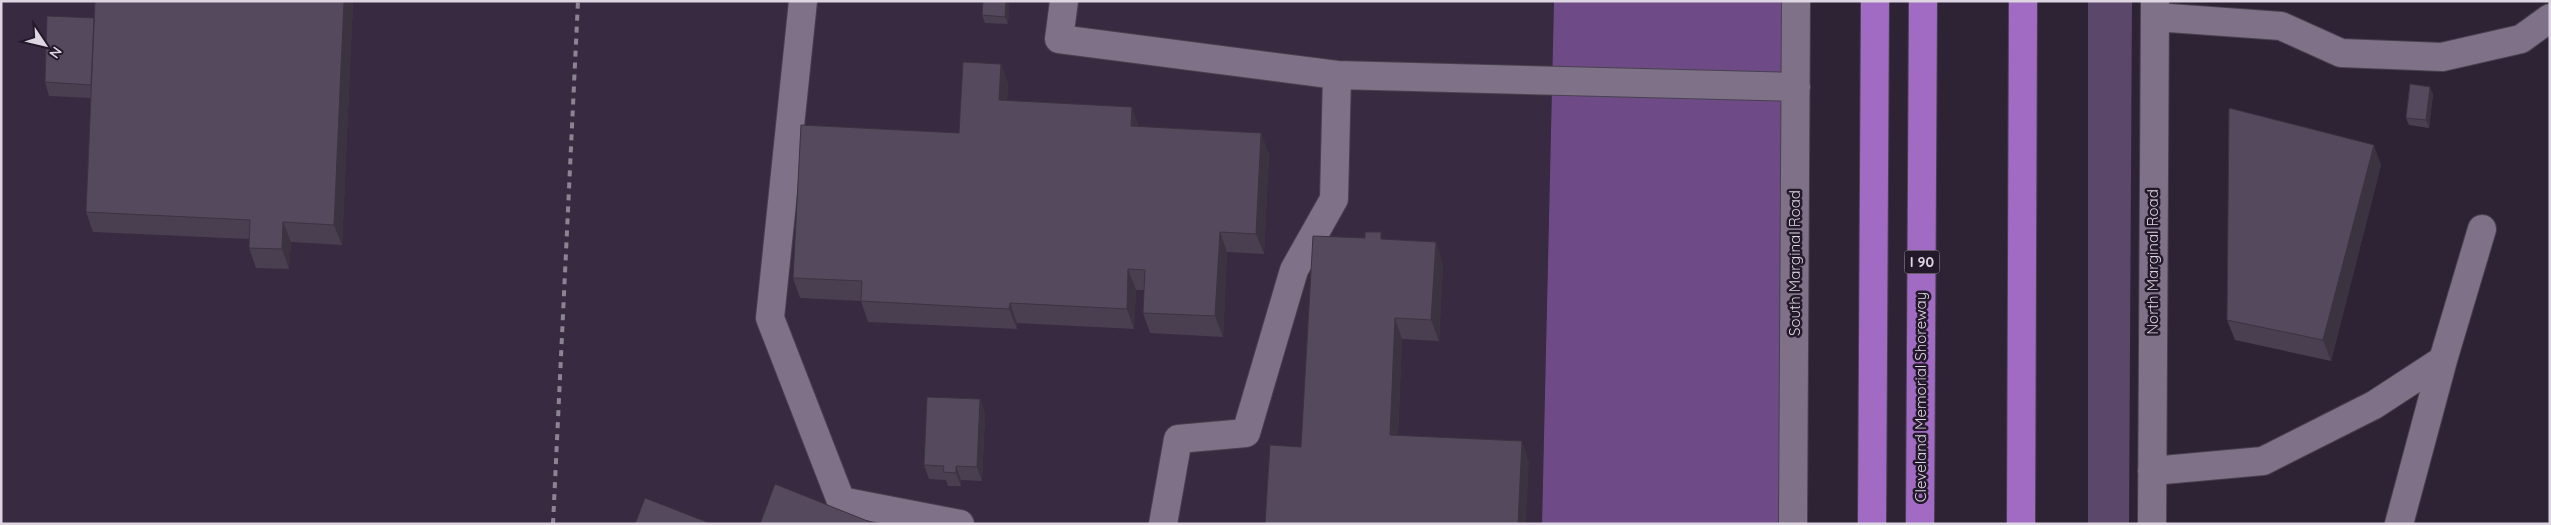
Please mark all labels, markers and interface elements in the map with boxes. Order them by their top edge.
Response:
north arrow [20,20,70,70]
text: N [45,43,66,62]
street label: North Marginal Road [2143,189,2162,335]
street label: South Marginal Road [1785,190,1804,336]
road number: I 90 [1904,250,1940,274]
street label: Cleveland Memorial Shoreway [1911,292,1930,502]

